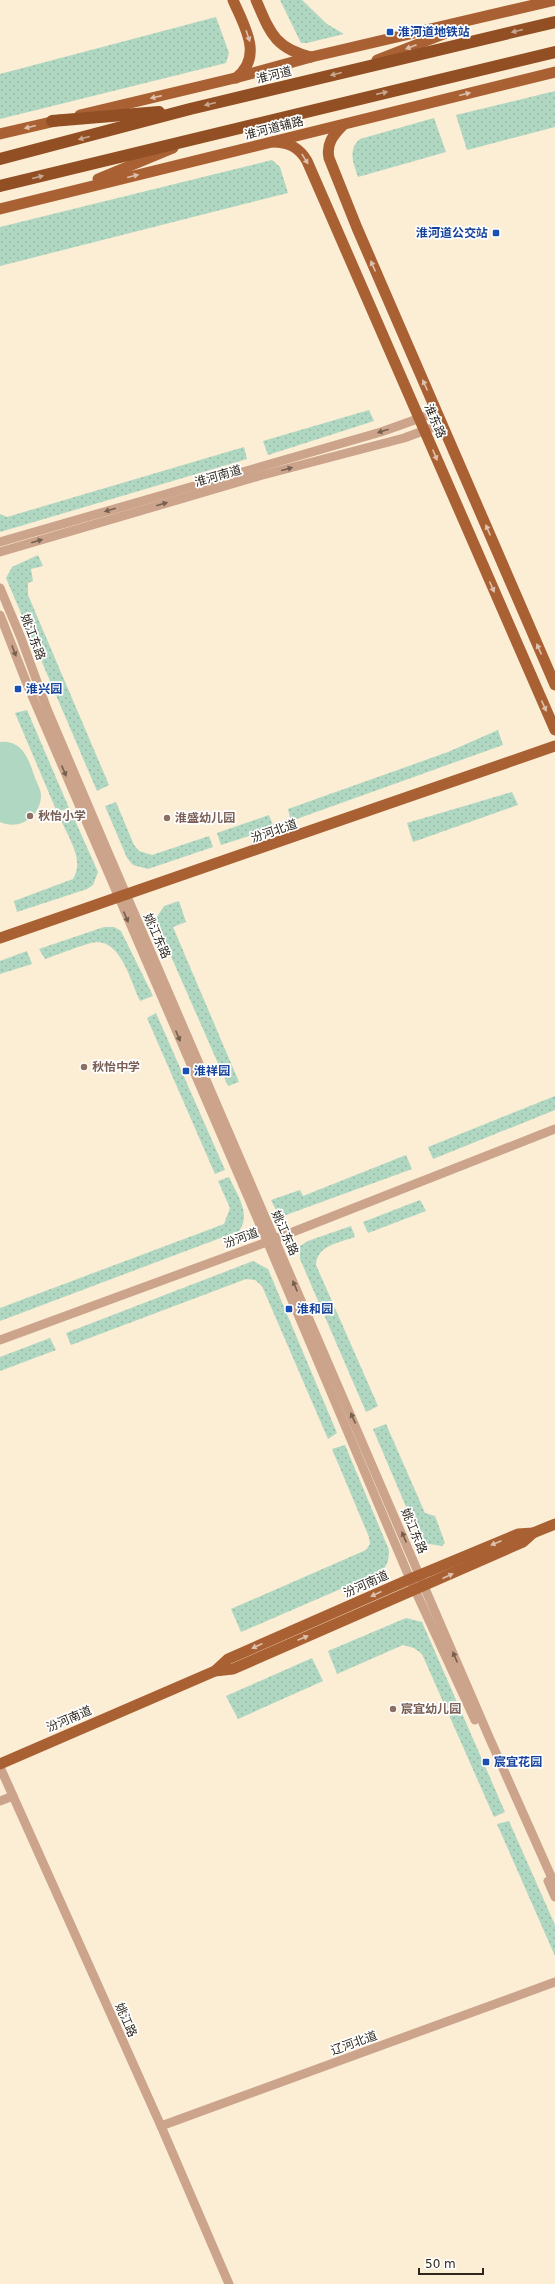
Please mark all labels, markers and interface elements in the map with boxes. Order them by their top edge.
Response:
place label: 淮河道地铁站 [398,25,470,39]
marker: 淮河道地铁站 [385,27,395,37]
one-way arrow [511,28,523,34]
one-way arrow [245,30,251,42]
one-way arrow [405,44,417,50]
street label: 淮河道 [255,64,293,86]
one-way arrow [330,71,342,77]
one-way arrow [376,90,388,96]
one-way arrow [460,91,472,97]
one-way arrow [150,94,163,100]
one-way arrow [204,102,216,108]
street label: 淮河道辅路 [243,114,305,142]
one-way arrow [24,124,36,130]
one-way arrow [78,136,91,142]
one-way arrow [302,153,309,164]
one-way arrow [127,173,139,179]
one-way arrow [32,174,44,180]
place label: 淮河道公交站 [416,226,488,240]
marker: 淮河道公交站 [491,228,501,238]
one-way arrow [370,259,376,271]
one-way arrow [422,378,428,390]
street label: 淮东路 [422,402,448,440]
one-way arrow [376,428,388,434]
one-way arrow [432,449,439,461]
street label: 淮河南道 [193,463,243,489]
one-way arrow [281,465,293,471]
one-way arrow [157,501,169,507]
one-way arrow [104,507,116,513]
one-way arrow [485,524,491,535]
one-way arrow [32,538,44,544]
one-way arrow [490,582,496,594]
street label: 姚江东路 [18,612,48,662]
one-way arrow [536,643,542,655]
one-way arrow [12,646,18,658]
place label: 淮兴园 [26,682,62,696]
marker: 淮兴园 [13,684,23,694]
one-way arrow [542,701,548,713]
one-way arrow [61,766,67,777]
place label: 秋怡小学 [38,809,86,823]
marker: 秋怡小学 [25,811,35,821]
place label: 淮盛幼儿园 [175,811,235,825]
marker: 淮盛幼儿园 [162,813,172,823]
street label: 汾河北道 [249,817,299,845]
one-way arrow [124,911,130,923]
street label: 姚江东路 [141,911,173,961]
one-way arrow [175,1030,181,1042]
place label: 秋怡中学 [92,1060,140,1074]
marker: 秋怡中学 [79,1062,89,1072]
place label: 淮祥园 [194,1064,230,1078]
marker: 淮祥园 [181,1066,191,1076]
street label: 姚江东路 [269,1208,301,1258]
street label: 汾河道 [222,1225,260,1251]
one-way arrow [292,1280,298,1292]
place label: 淮和园 [297,1302,333,1316]
marker: 淮和园 [284,1304,294,1314]
one-way arrow [350,1412,356,1424]
street label: 姚江东路 [398,1506,430,1556]
one-way arrow [401,1532,407,1543]
one-way arrow [489,1541,501,1547]
street label: 汾河南道 [341,1568,391,1600]
one-way arrow [443,1573,454,1579]
one-way arrow [370,1591,382,1597]
one-way arrow [298,1635,310,1641]
one-way arrow [251,1643,263,1650]
one-way arrow [451,1651,457,1663]
place label: 宸宜幼儿园 [401,1702,461,1716]
street label: 汾河南道 [44,1703,94,1735]
marker: 宸宜幼儿园 [388,1704,398,1714]
place label: 宸宜花园 [494,1755,542,1769]
marker: 宸宜花园 [481,1757,491,1767]
street label: 姚江路 [112,2001,140,2039]
street label: 辽河北道 [329,2028,379,2058]
scale bar [419,2250,483,2276]
text: 50 m [425,2257,456,2271]

